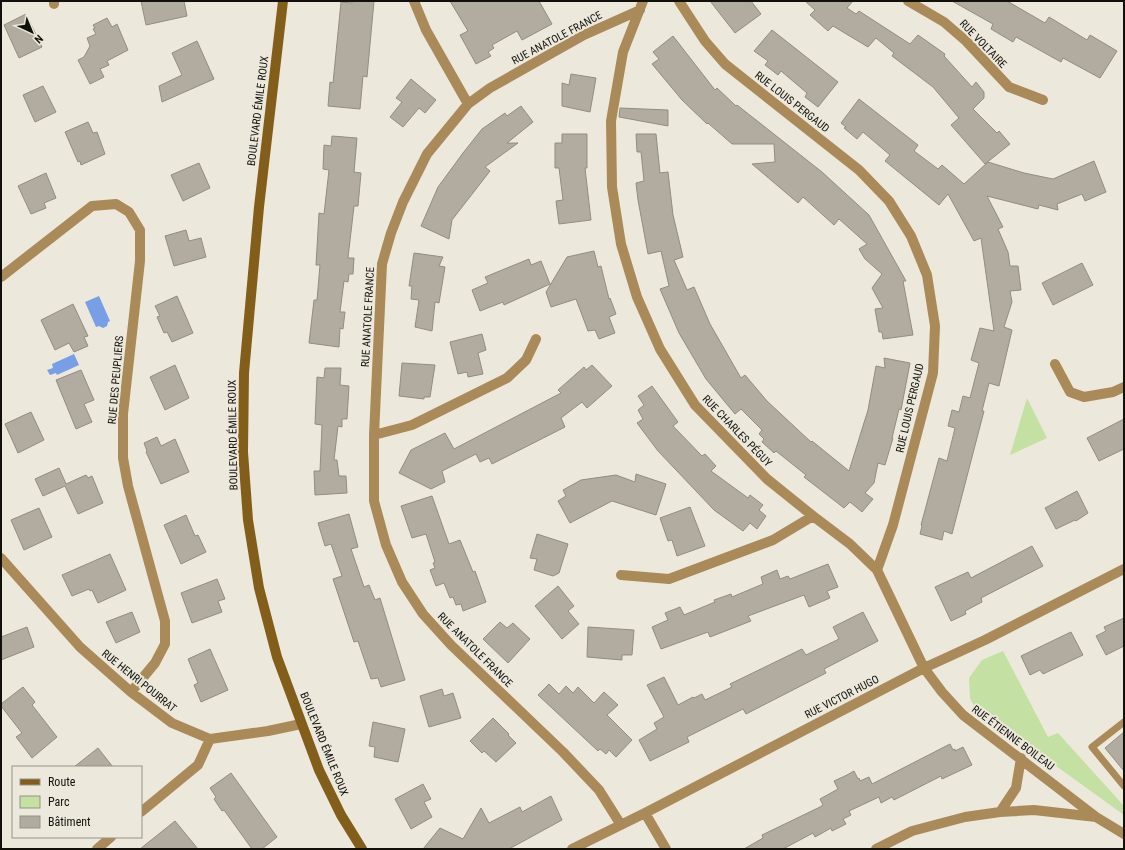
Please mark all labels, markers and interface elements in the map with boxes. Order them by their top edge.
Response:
street label: RUE ANATOLE FRANCE [510,8,605,67]
north arrow [12,12,52,52]
street label: RUE VOLTAIRE [957,17,1010,71]
text: N [31,32,46,46]
street label: BOULEVARD ÉMILE ROUX [245,55,271,167]
street label: RUE LOUIS PERGAUD [752,69,832,135]
street label: RUE ANATOLE FRANCE [359,266,377,367]
street label: RUE DES PEUPLIERS [106,335,126,425]
street label: RUE LOUIS PERGAUD [893,362,927,454]
street label: BOULEVARD ÉMILE ROUX [226,380,240,490]
street label: RUE CHARLES PÉGUY [700,393,775,470]
street label: RUE ANATOLE FRANCE [435,610,515,690]
street label: RUE HENRI POURRAT [99,647,179,715]
street label: RUE VICTOR HUGO [803,673,881,721]
street label: BOULEVARD ÉMILE ROUX [297,690,351,798]
street label: RUE ÉTIENNE BOILEAU [969,703,1057,773]
legend [12,766,142,838]
text: Route [48,775,76,789]
text: Parc [48,795,70,809]
text: Bâtiment [48,815,91,829]

